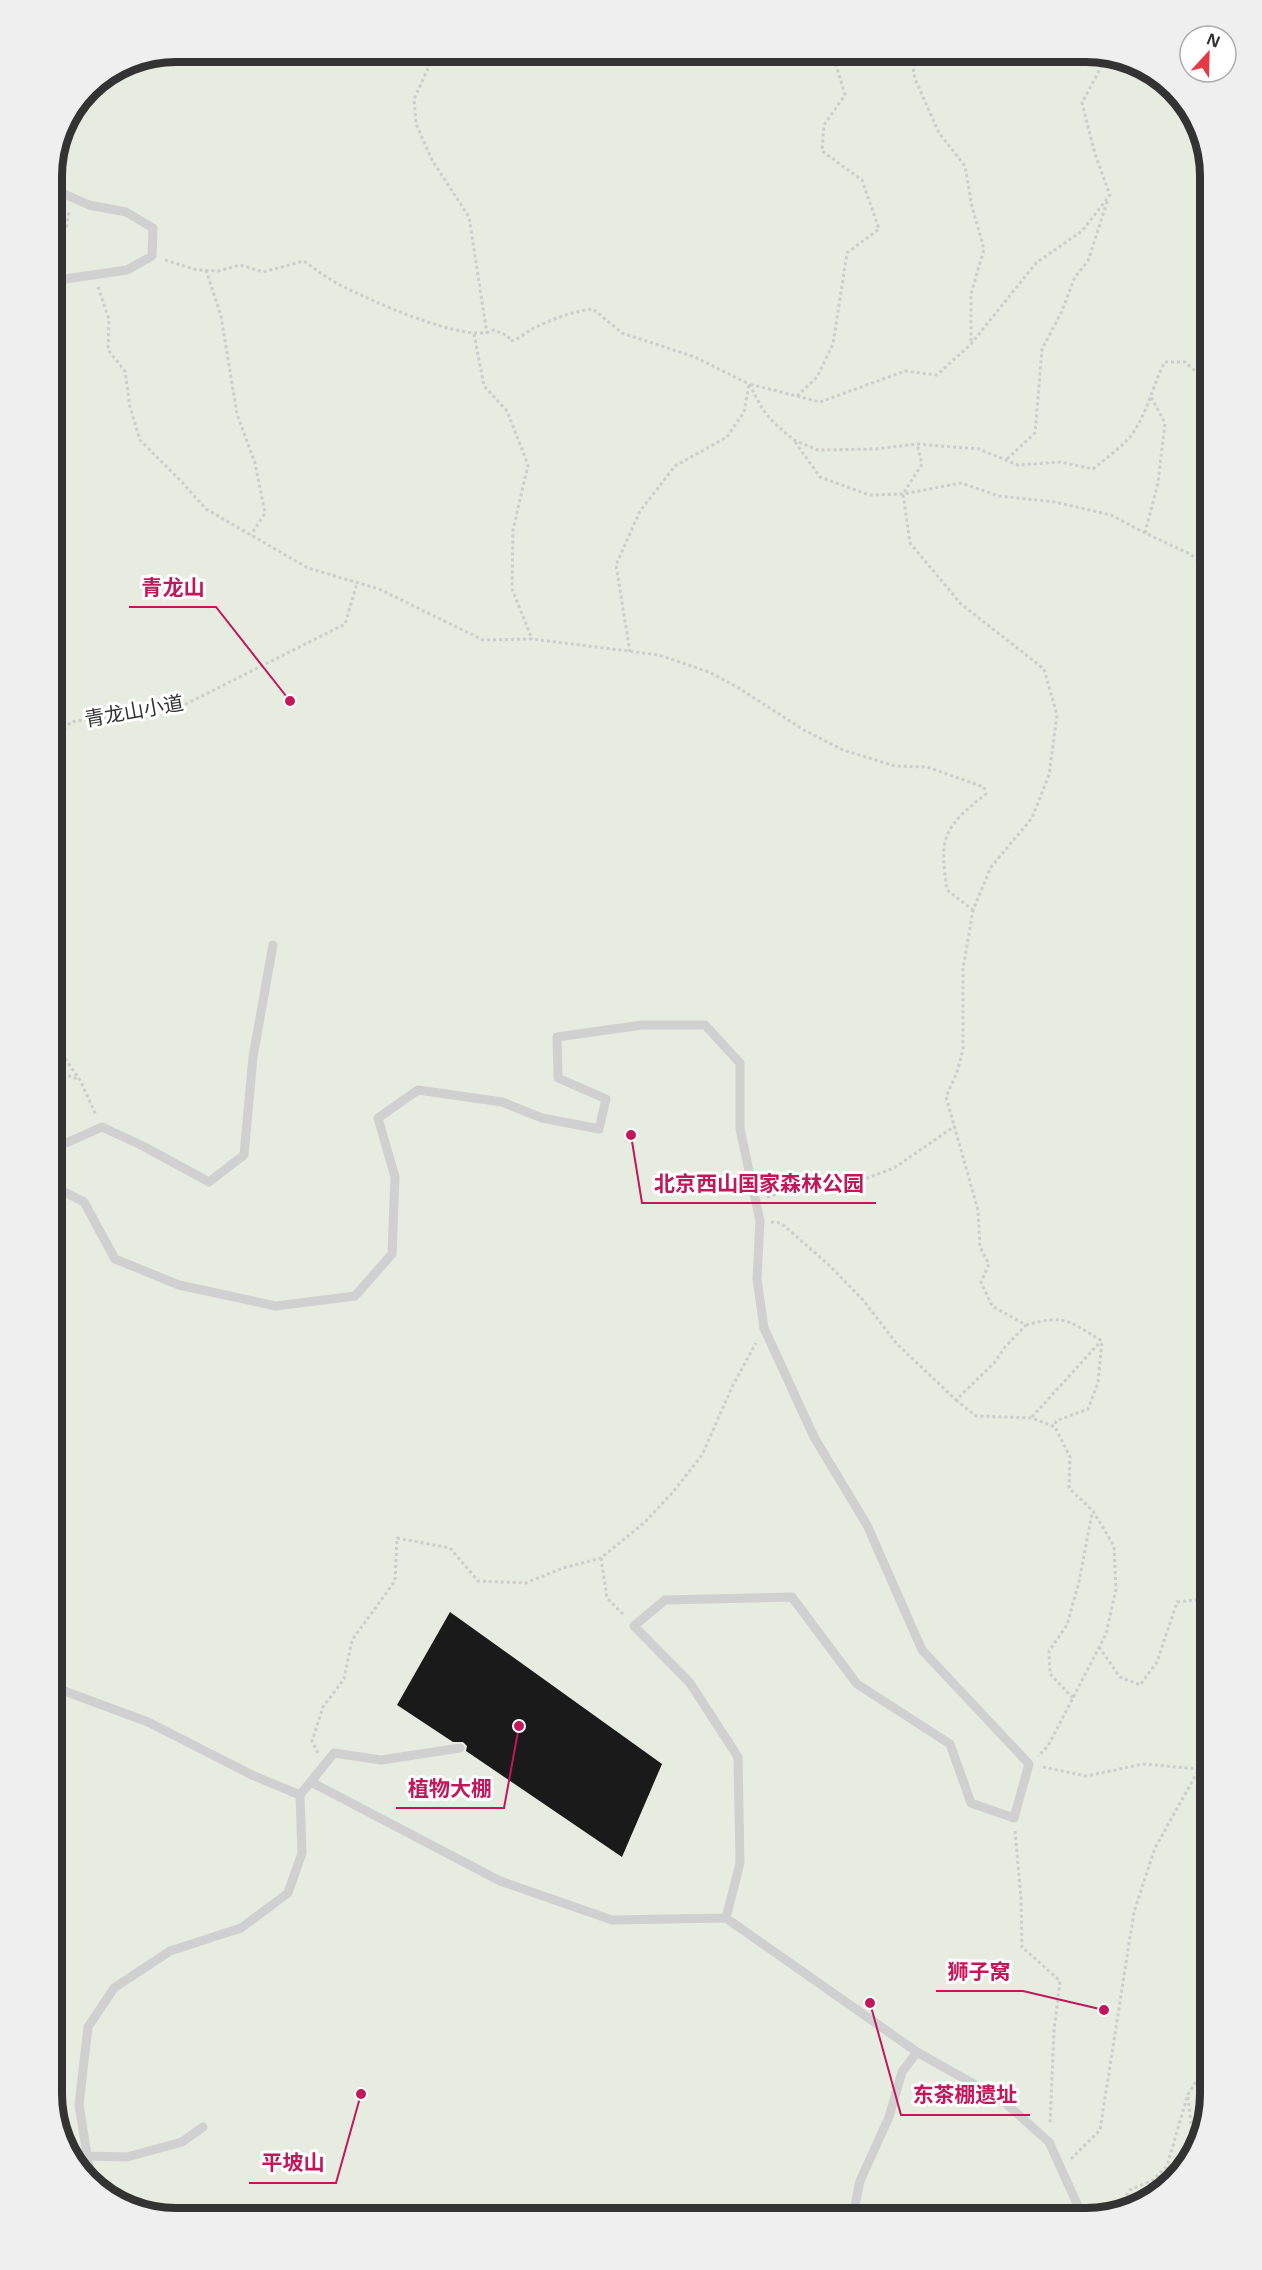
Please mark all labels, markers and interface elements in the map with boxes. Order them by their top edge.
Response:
north arrow [1178,24,1238,84]
text: N [1203,27,1224,53]
callout: 青龙山 [129,568,216,607]
text: 青龙山 [142,573,205,601]
street label: 青龙山小道 [82,689,185,732]
callout: 北京西山国家森林公园 [642,1164,876,1203]
text: 北京西山国家森林公园 [654,1169,864,1197]
callout: 植物大棚 [396,1769,504,1808]
text: 植物大棚 [408,1774,492,1802]
callout: 狮子窝 [936,1952,1023,1991]
text: 狮子窝 [948,1957,1011,1985]
callout: 东茶棚遗址 [901,2076,1030,2115]
text: 东茶棚遗址 [913,2080,1018,2108]
callout: 平坡山 [249,2144,336,2183]
text: 平坡山 [262,2148,325,2176]

